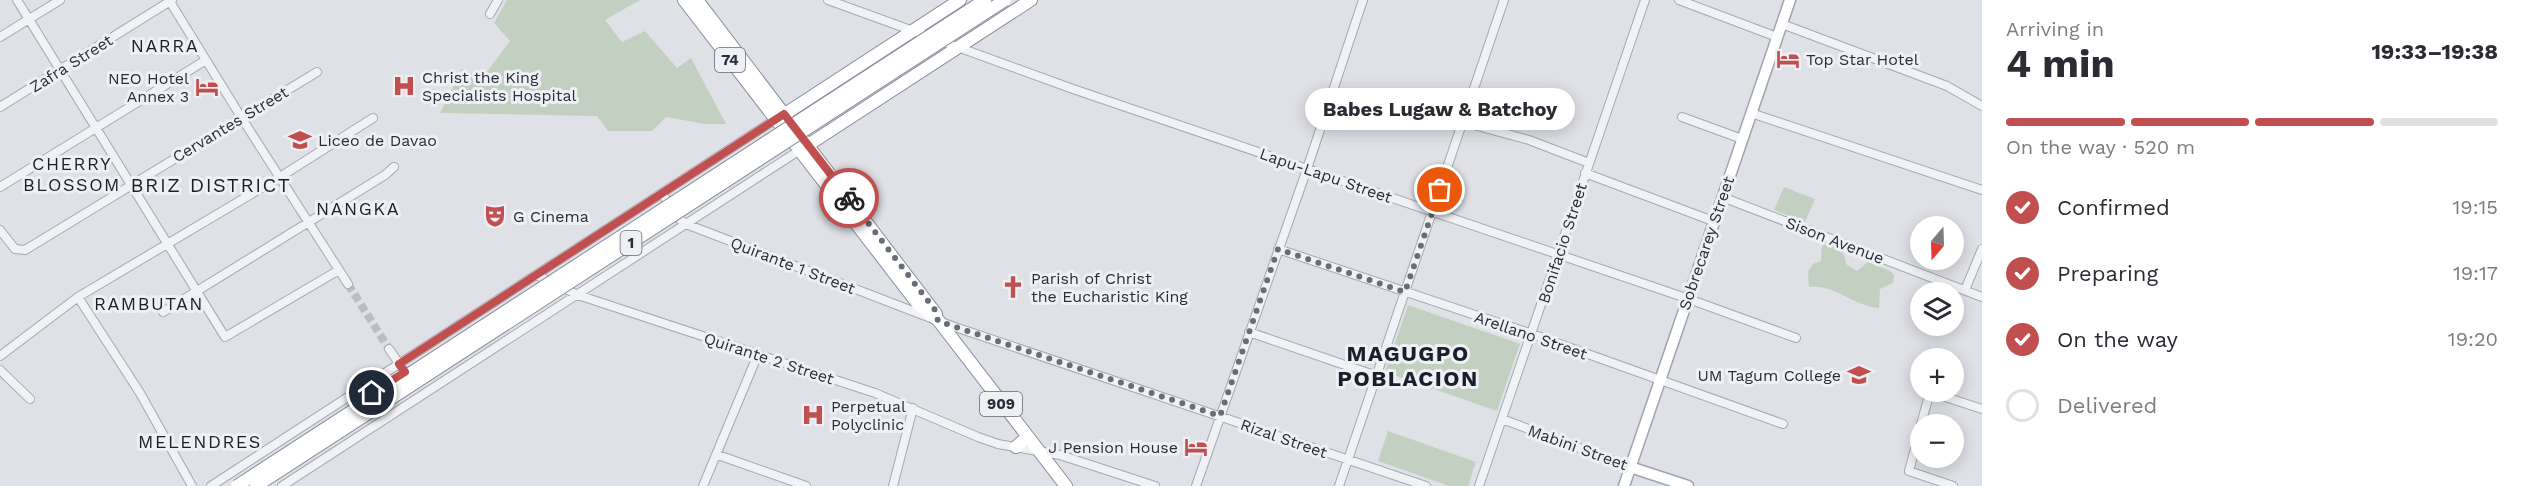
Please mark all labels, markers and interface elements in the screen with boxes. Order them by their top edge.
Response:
text: Arriving in [2006,17,2104,41]
street label: Zafra Street [26,30,116,96]
district label: NARRA [131,35,199,56]
text: 19:33–19:38 [2371,39,2498,64]
text: 4 min [2006,41,2115,86]
hotel icon: Top Star Hotel [1775,46,1801,72]
road number: 74 [715,48,745,72]
place label: Top Star Hotel [1806,50,1919,69]
place label: Christ the King Specialists Hospital [422,68,577,105]
place label: NEO Hotel Annex 3 [108,69,189,106]
hospital icon: Christ the King Specialists Hospital [391,73,417,99]
hotel icon: NEO Hotel Annex 3 [194,74,220,100]
street label: Cervantes Street [169,82,292,166]
callout: Babes Lugaw & Batchoy [1305,88,1575,130]
text: Babes Lugaw & Batchoy [1323,97,1557,121]
school or university icon: Liceo de Davao [287,127,313,153]
place label: Liceo de Davao [318,131,437,150]
text: On the way · 520 m [2006,135,2195,159]
street label: Lapu-Lapu Street [1257,144,1395,207]
district label: CHERRY BLOSSOM [23,153,121,195]
pin [1414,164,1465,215]
courier [819,168,879,228]
district label: BRIZ DISTRICT [131,173,291,197]
icon: bag [1423,173,1456,206]
street label: Sobrecarey Street [1675,174,1738,312]
street label: Bonifacio Street [1534,180,1591,306]
icon: bike [833,182,866,215]
icon: check [2006,191,2039,224]
text: Confirmed [2057,195,2170,220]
text: 19:15 [2453,195,2498,219]
district label: NANGKA [316,198,400,219]
theatre icon: G Cinema [482,203,508,229]
place label: G Cinema [513,207,589,226]
street label: Sison Avenue [1783,213,1887,268]
north arrow [1910,216,1964,270]
map controls [1910,216,1964,468]
road number: 1 [620,231,642,255]
street label: Quirante 1 Street [728,233,858,298]
icon: check [2006,257,2039,290]
text: Preparing [2057,261,2158,286]
text: 19:17 [2453,261,2498,285]
place label: Parish of Christ the Eucharistic King [1031,269,1188,306]
church icon: Parish of Christ the Eucharistic King [1000,274,1026,300]
button: layers [1910,282,1964,336]
district label: RAMBUTAN [94,293,204,314]
street label: Arellano Street [1472,307,1590,364]
icon: check [2006,323,2039,356]
text: On the way [2057,327,2178,352]
text: 19:20 [2448,327,2498,351]
street label: Quirante 2 Street [701,328,837,389]
district label: MAGUGPO POBLACION [1337,341,1479,391]
button: + [1910,348,1964,402]
school or university icon: UM Tagum College [1846,362,1872,388]
place label: UM Tagum College [1697,366,1841,385]
pin [346,367,397,418]
icon: home [355,376,388,409]
road number: 909 [980,392,1022,416]
text: Delivered [2057,393,2157,418]
place label: Perpetual Polyclinic [831,397,906,434]
hospital icon: Perpetual Polyclinic [800,402,826,428]
button: − [1910,414,1964,468]
street label: Rizal Street [1238,415,1330,462]
street label: Mabini Street [1525,421,1631,474]
district label: MELENDRES [138,431,262,452]
hotel icon: J Pension House [1183,434,1209,460]
place label: J Pension House [1048,438,1178,457]

